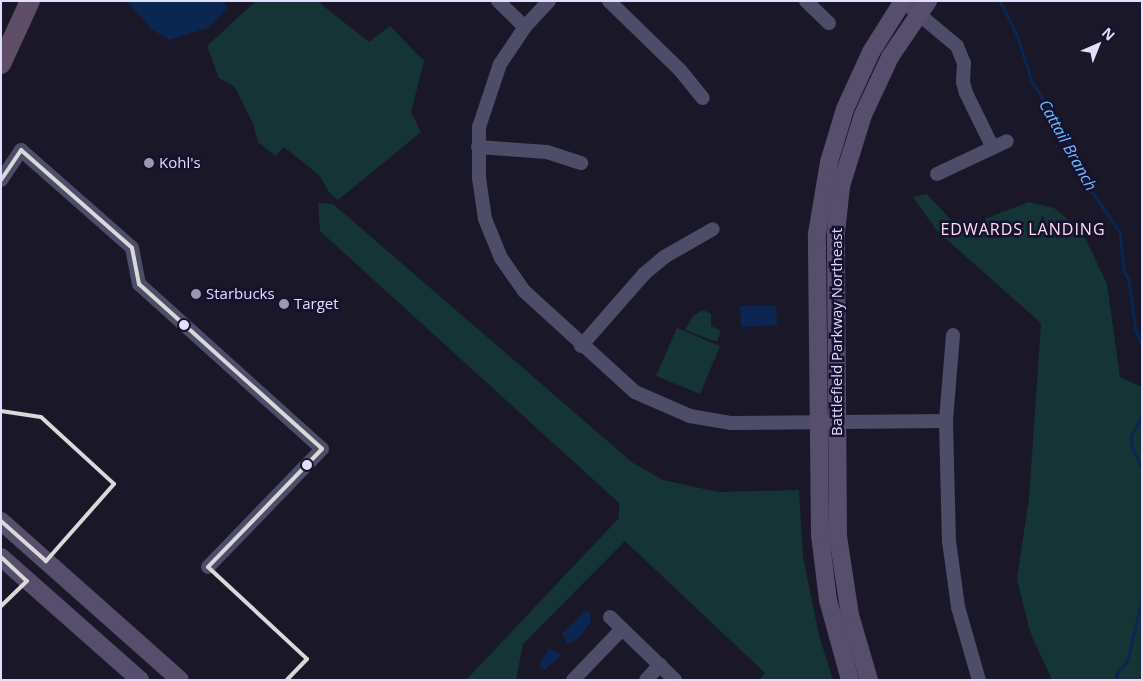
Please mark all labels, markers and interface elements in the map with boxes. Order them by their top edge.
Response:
north arrow [1073,20,1123,70]
text: N [1098,23,1119,45]
water label: Cattail Branch [1035,96,1101,194]
place label: Kohl's [159,154,201,172]
marker: Kohl's [143,157,155,169]
district label: EDWARDS LANDING [939,219,1107,239]
street label: Battlefield Parkway Northeast [828,228,846,436]
place label: Starbucks [206,285,275,303]
marker: Starbucks [190,288,202,300]
place label: Target [294,295,339,313]
marker: Target [278,298,290,310]
unlabelled marker [179,320,189,330]
unlabelled marker [302,460,312,470]

